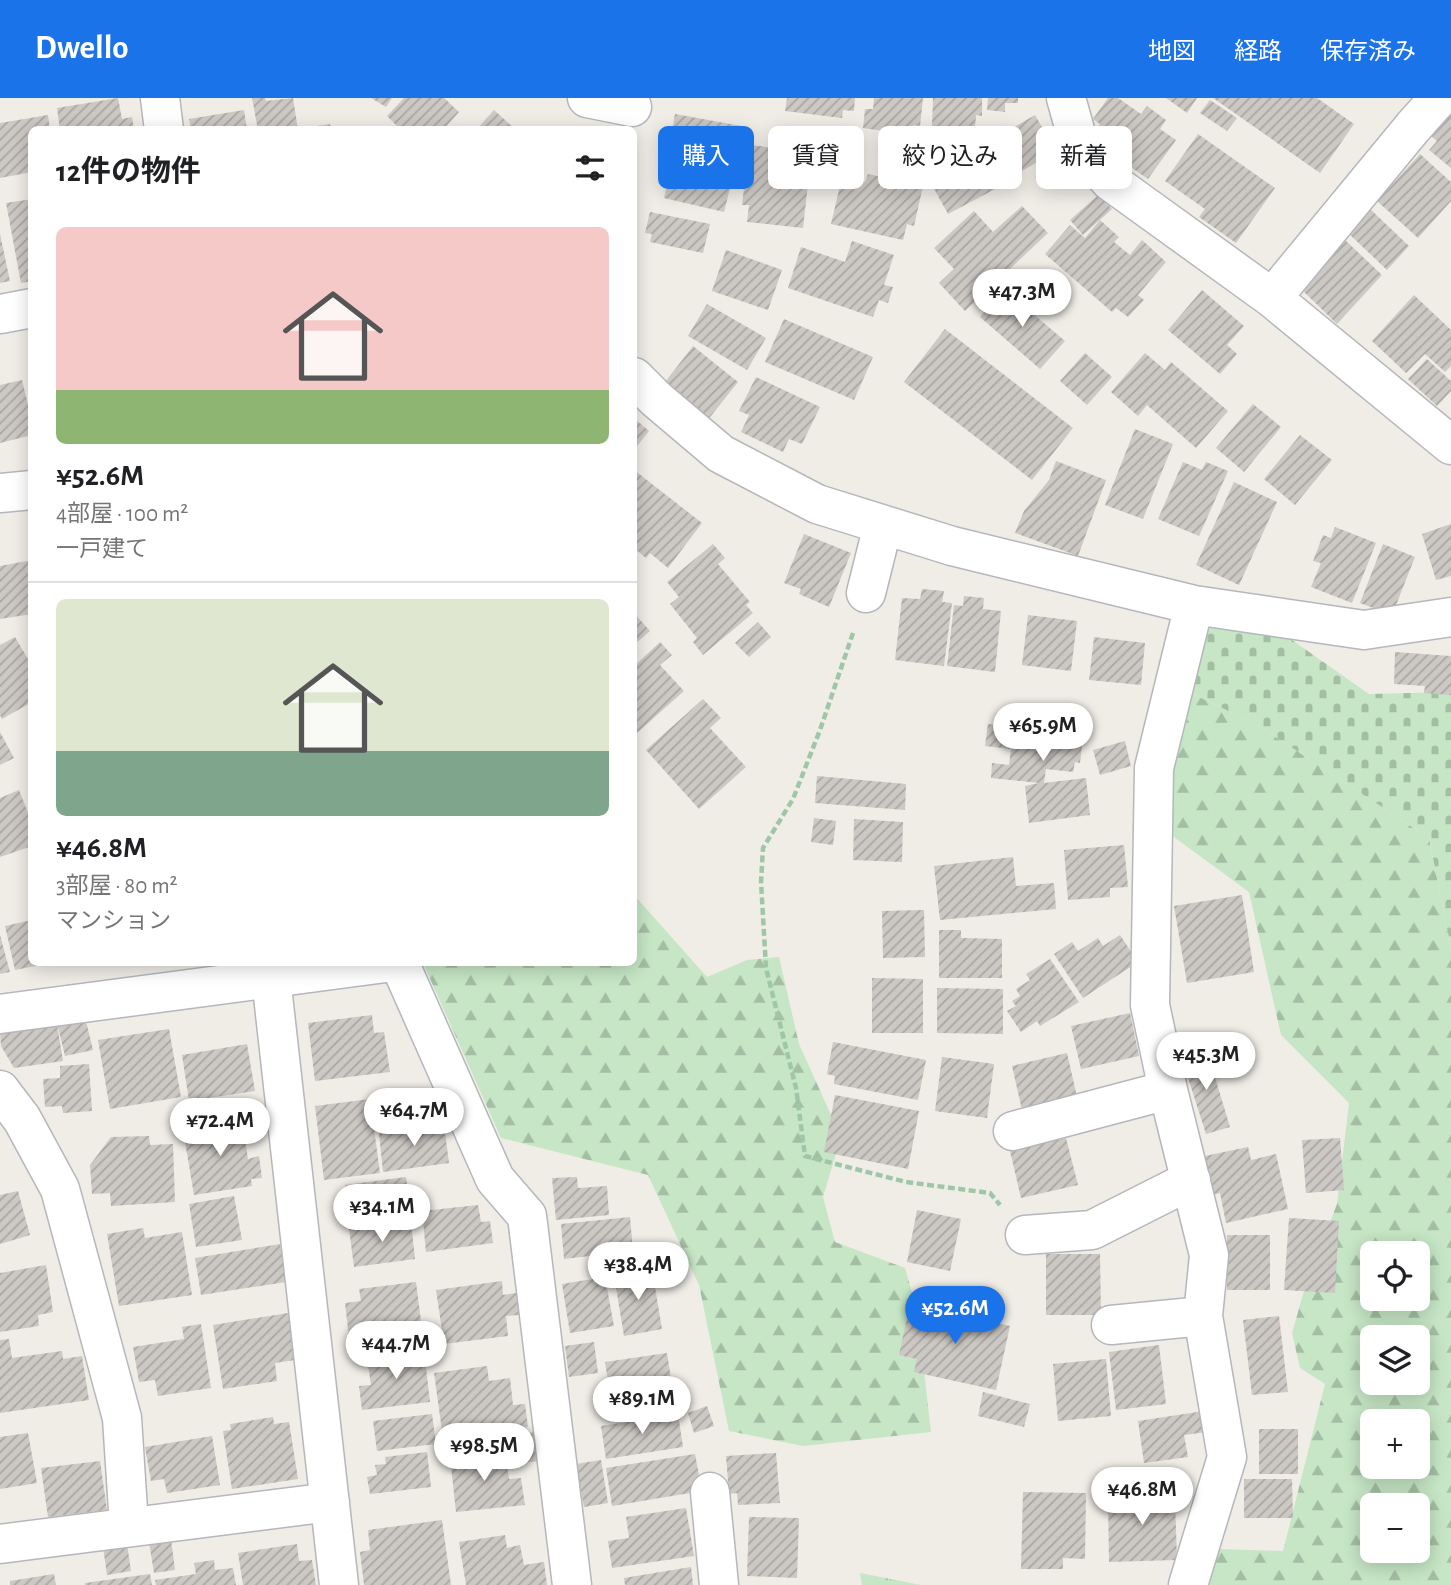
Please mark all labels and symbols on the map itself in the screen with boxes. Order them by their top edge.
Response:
pin: ¥47.3M [965,270,1079,329]
pin: ¥65.9M [986,704,1100,763]
pin: ¥45.3M [1149,1032,1263,1092]
pin: ¥64.7M [357,1088,471,1148]
pin: ¥72.4M [163,1098,277,1158]
pin: ¥34.1M [325,1184,439,1244]
pin: ¥38.4M [581,1242,695,1302]
pin: ¥52.6M [898,1286,1012,1346]
pin: ¥44.7M [339,1322,453,1381]
pin: ¥89.1M [585,1376,699,1436]
pin: ¥98.5M [427,1424,541,1483]
pin: ¥46.8M [1085,1468,1199,1527]

